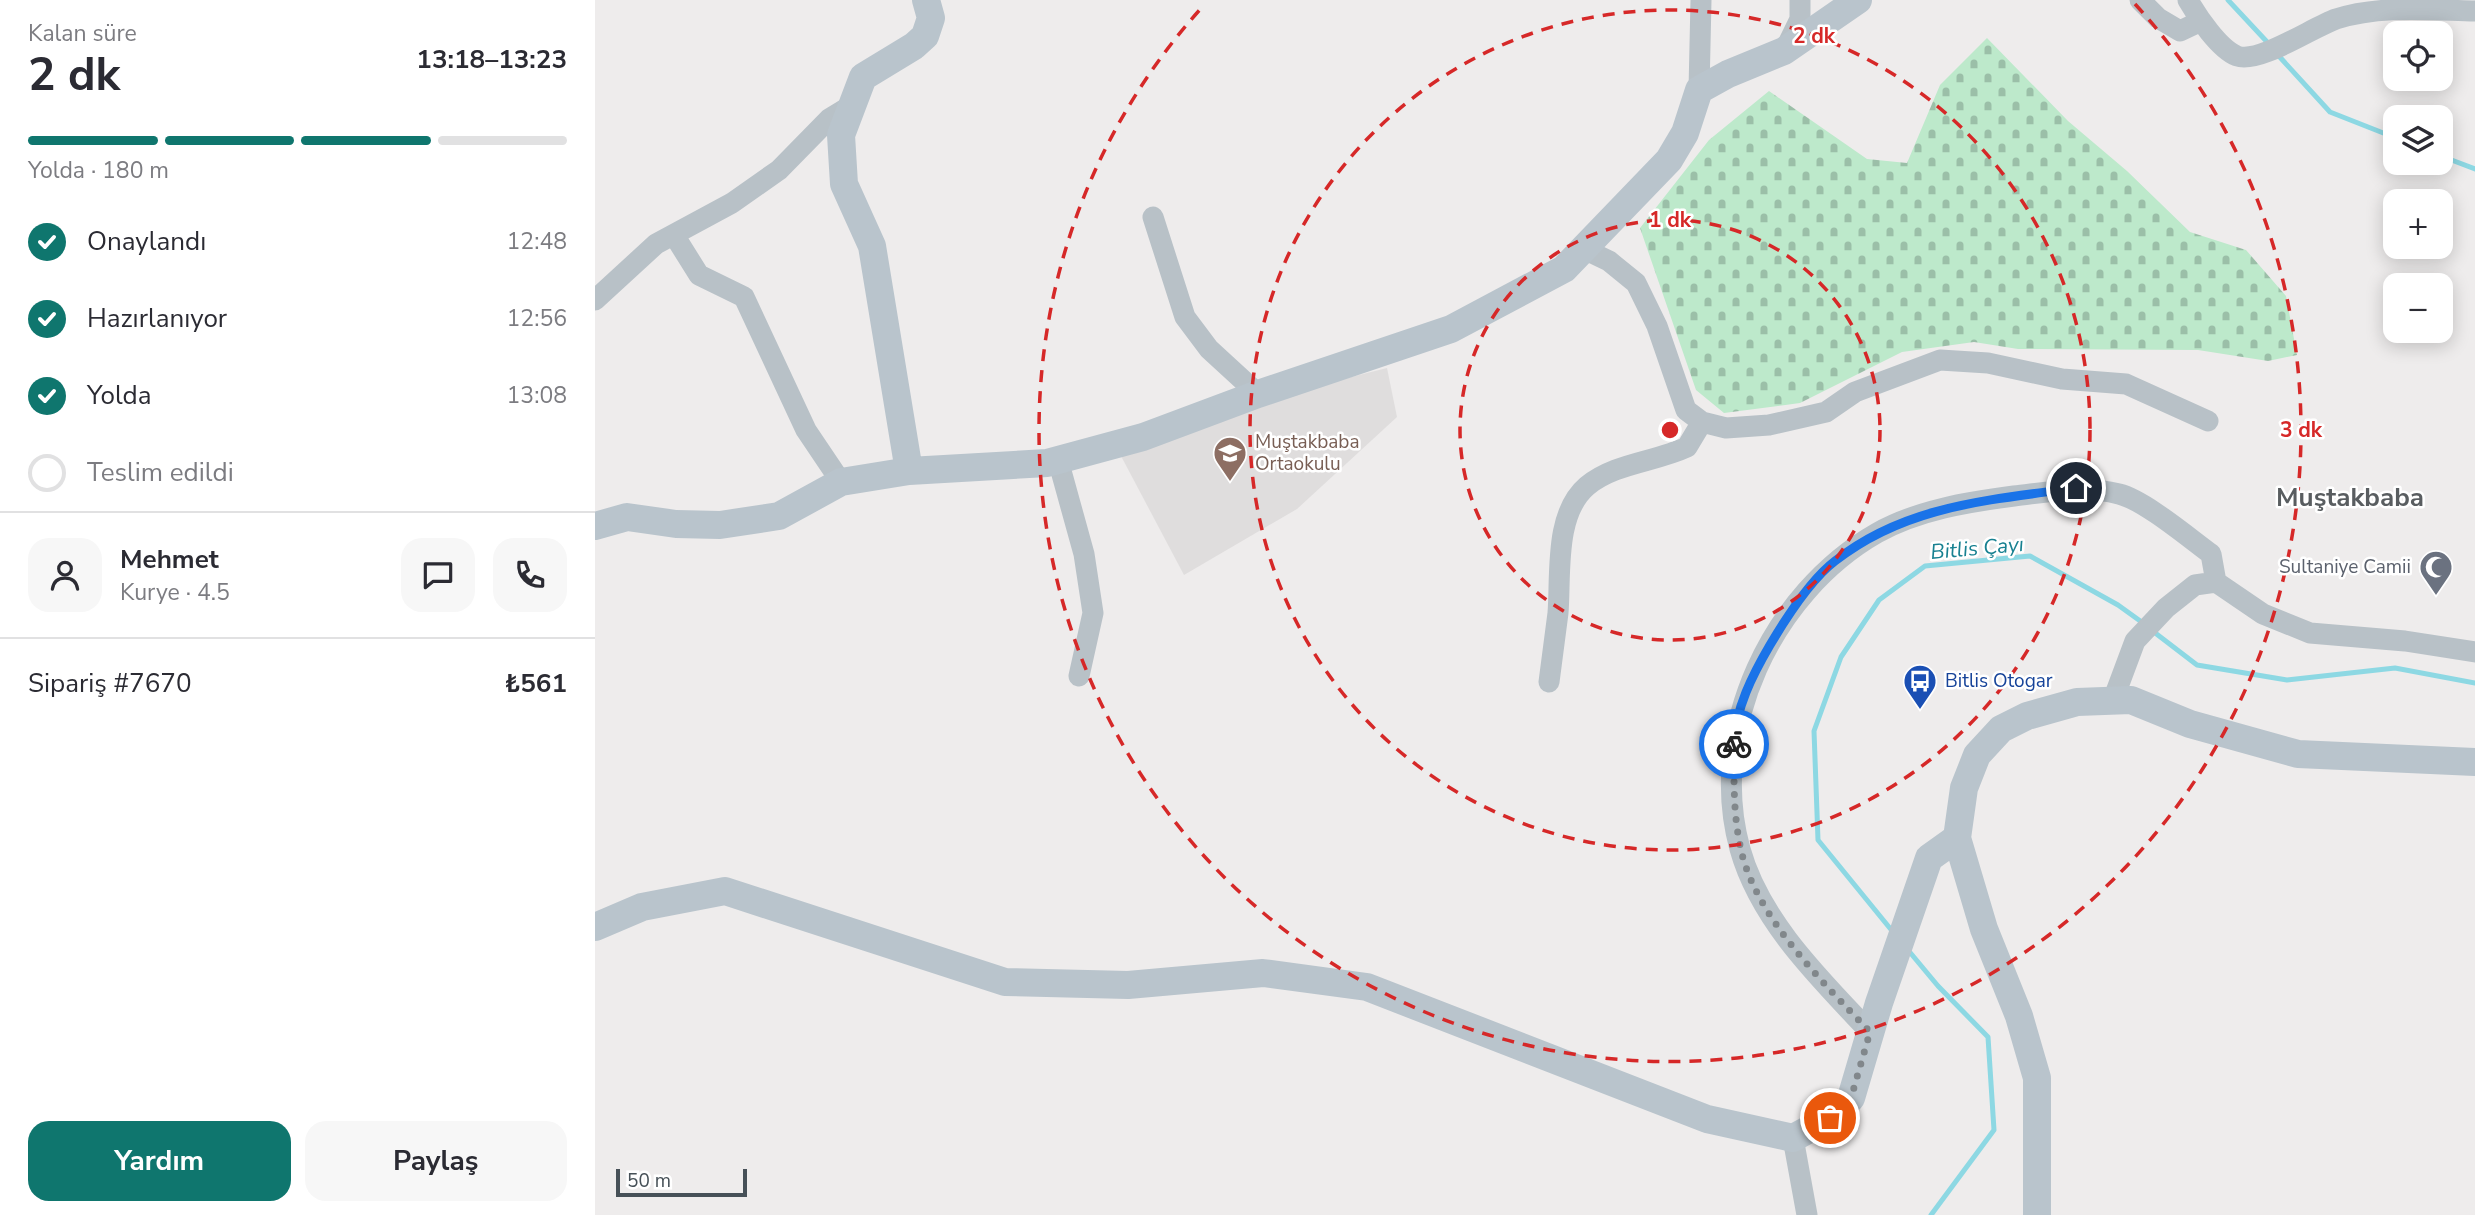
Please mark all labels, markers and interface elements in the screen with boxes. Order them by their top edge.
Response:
text: Kalan süre [28,18,137,49]
map controls [2383,21,2453,343]
button: locate [2383,21,2453,91]
text: 2 dk [1793,22,1836,50]
text: 13:18–13:23 [416,42,567,77]
text: 2 dk [28,43,120,106]
button: layers [2383,105,2453,175]
text: Yolda · 180 m [28,155,169,186]
button: + [2383,189,2453,259]
text: 1 dk [1649,206,1692,234]
icon: check [28,223,66,261]
text: Onaylandı [87,224,206,259]
text: 12:48 [507,226,567,257]
button: − [2383,273,2453,343]
icon: check [28,300,66,338]
text: Hazırlanıyor [87,301,227,336]
text: 12:56 [507,303,567,334]
icon: check [28,377,66,415]
text: Yolda [87,378,151,413]
text: 13:08 [507,380,567,411]
text: 3 dk [2280,416,2323,444]
centre of rings [1658,418,1682,442]
place label: Muştakbaba Ortaokulu [1255,429,1359,477]
school or university icon: Muştakbaba Ortaokulu [1211,434,1249,483]
text: Teslim edildi [87,455,234,490]
pin [2046,458,2106,518]
icon: home [2057,469,2095,507]
district label: Muştakbaba [2276,480,2424,515]
water label: Bitlis Çayı [1929,530,2025,566]
button: person [28,538,102,612]
button: chat [401,538,475,612]
button: phone [493,538,567,612]
text: Mehmet [120,542,219,577]
mosque icon: Sultaniye Camii [2417,548,2455,597]
place label: Sultaniye Camii [2279,554,2411,580]
text: Kurye · 4.5 [120,577,230,608]
bus stop icon: Bitlis Otogar [1901,662,1939,711]
text: Sipariş #7670 [28,666,192,701]
text: ₺561 [505,666,567,701]
place label: Bitlis Otogar [1945,668,2053,694]
courier [1699,709,1769,779]
icon: bike [1715,725,1753,763]
pin [1800,1088,1860,1148]
icon: bag [1811,1099,1849,1137]
button: Yardım [28,1121,291,1201]
button: Paylaş [305,1121,567,1201]
scale bar [616,1166,747,1198]
text: 50 m [627,1168,671,1194]

